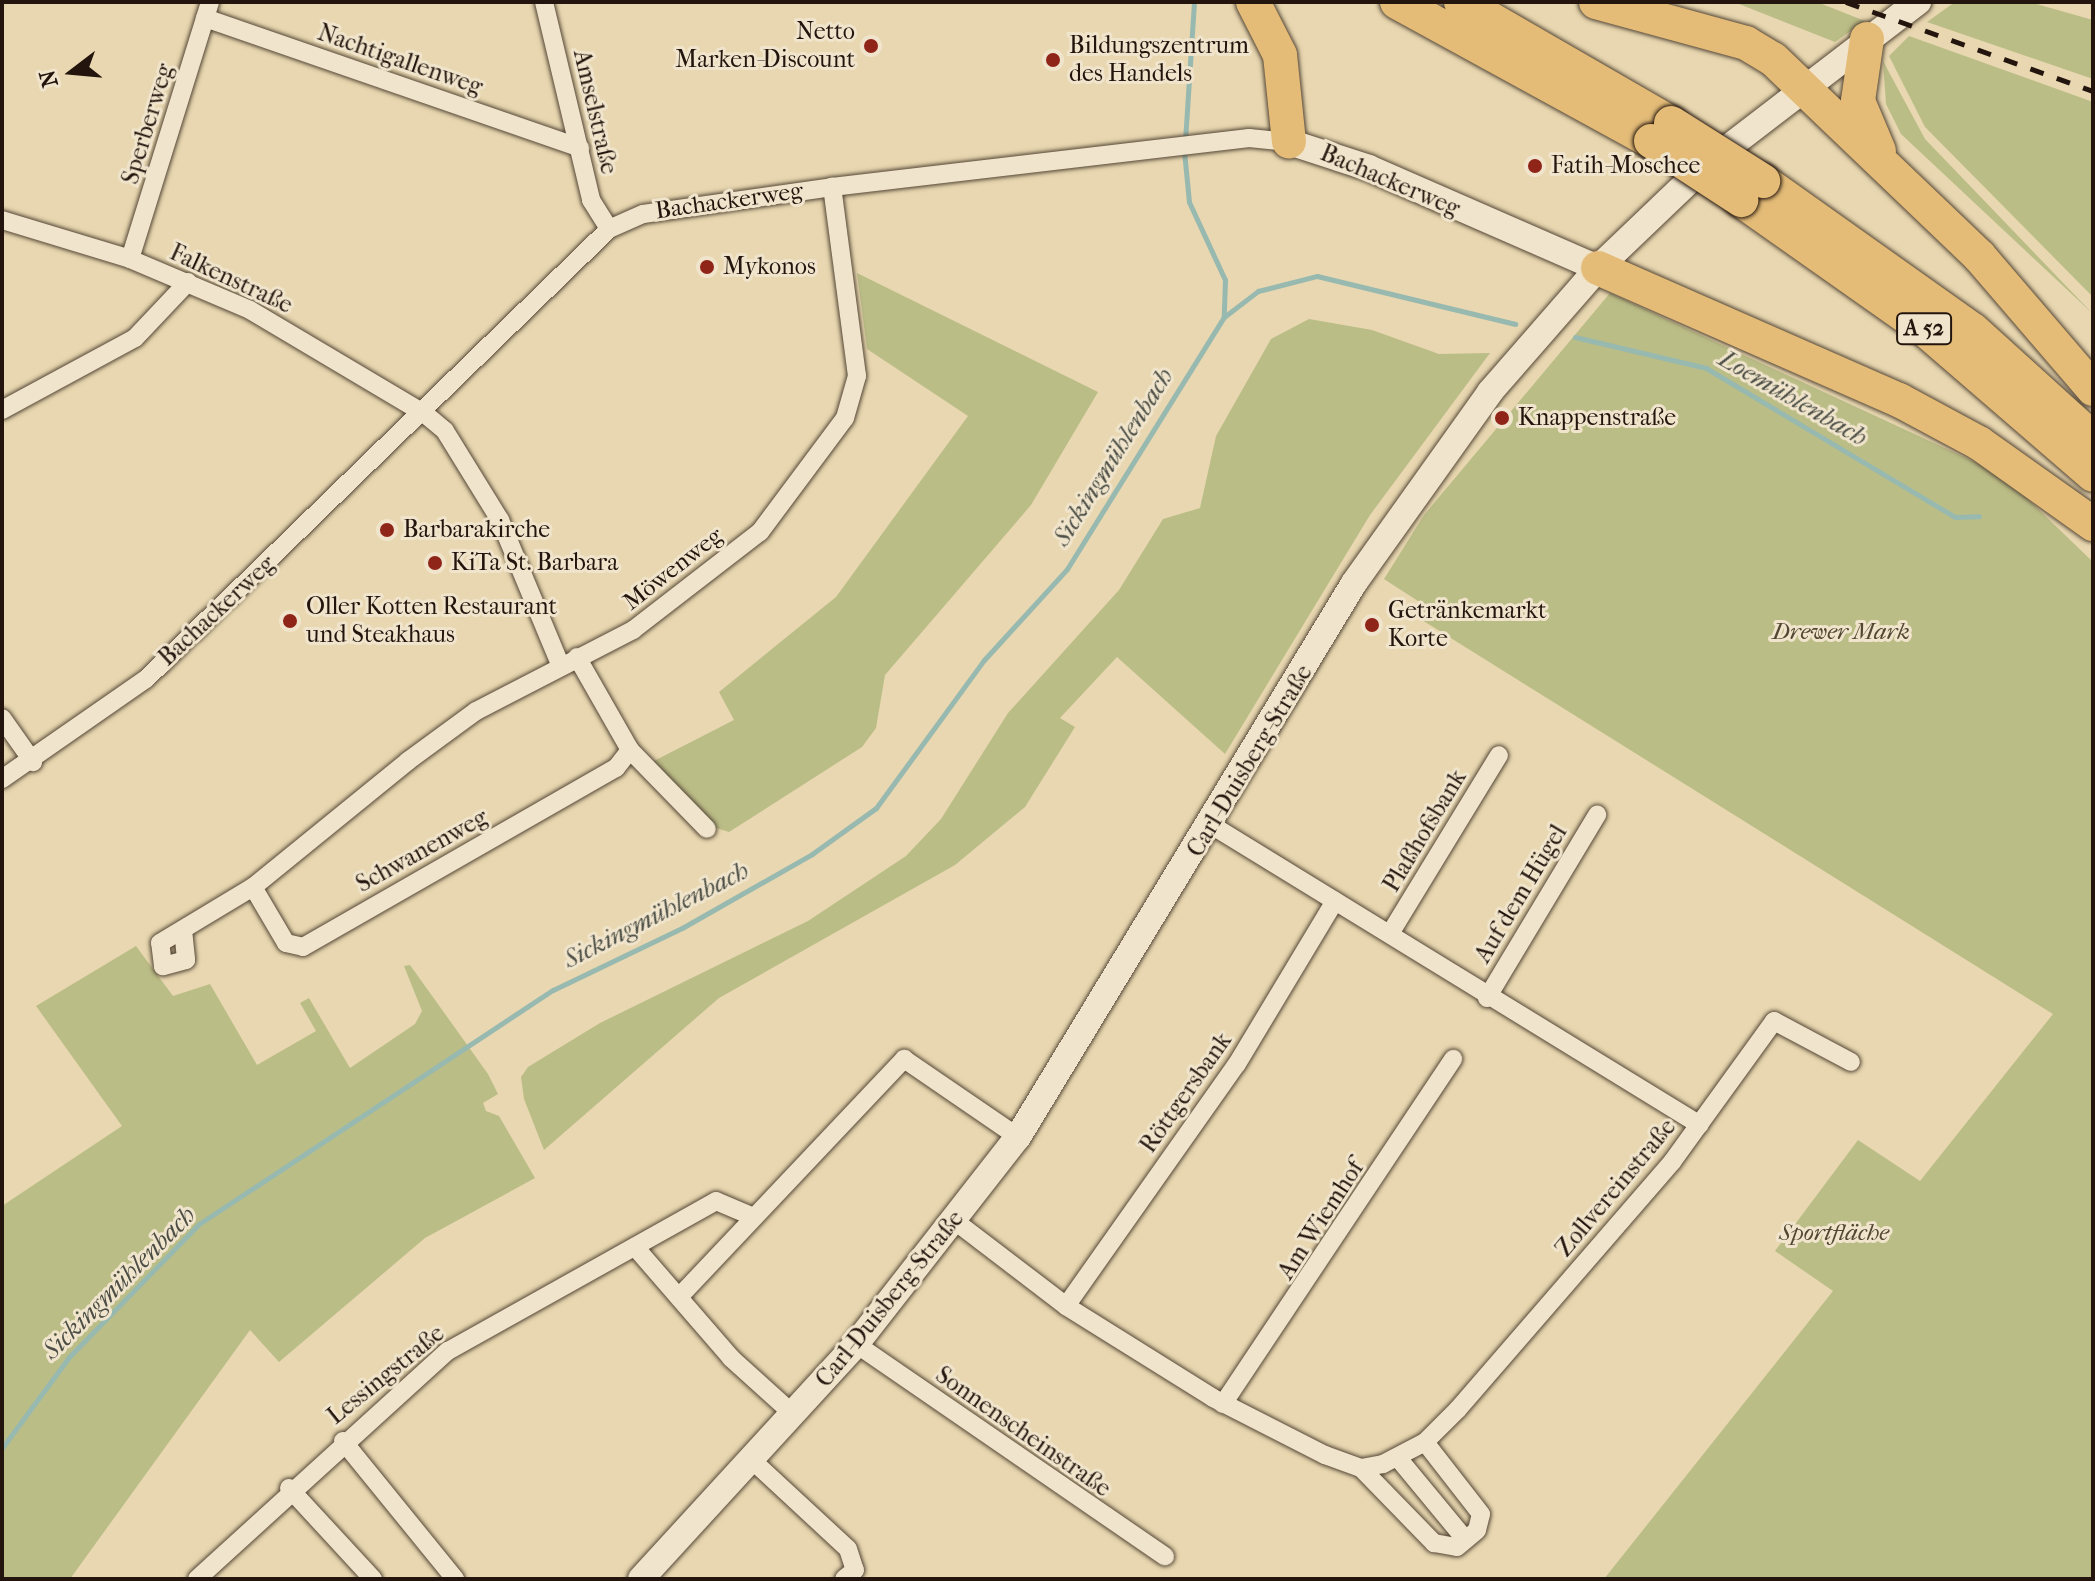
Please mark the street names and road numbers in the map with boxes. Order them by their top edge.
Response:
street label: Nachtigallenweg [314,18,486,102]
street label: Amselstraße [567,47,623,177]
street label: Sperberweg [116,60,180,188]
street label: Bachackerweg [1316,139,1464,223]
street label: Bachackerweg [653,176,805,226]
street label: Falkenstraße [165,238,297,320]
road number: A 52 [1896,311,1952,347]
street label: Möwenweg [618,521,728,617]
street label: Bachackerweg [153,550,281,672]
street label: Carl-Duisberg-Straße [1181,660,1319,862]
street label: Plaßhofsbank [1377,765,1473,897]
street label: Schwanenweg [351,803,493,899]
street label: Auf dem Hügel [1469,820,1573,968]
street label: Röttgersbank [1134,1027,1238,1159]
street label: Zollvereinstraße [1550,1113,1682,1263]
street label: Am Wiemhof [1272,1155,1370,1285]
street label: Carl-Duisberg-Straße [810,1205,970,1393]
street label: Lessingstraße [322,1319,450,1431]
street label: Sonnenscheinstraße [930,1361,1116,1503]

